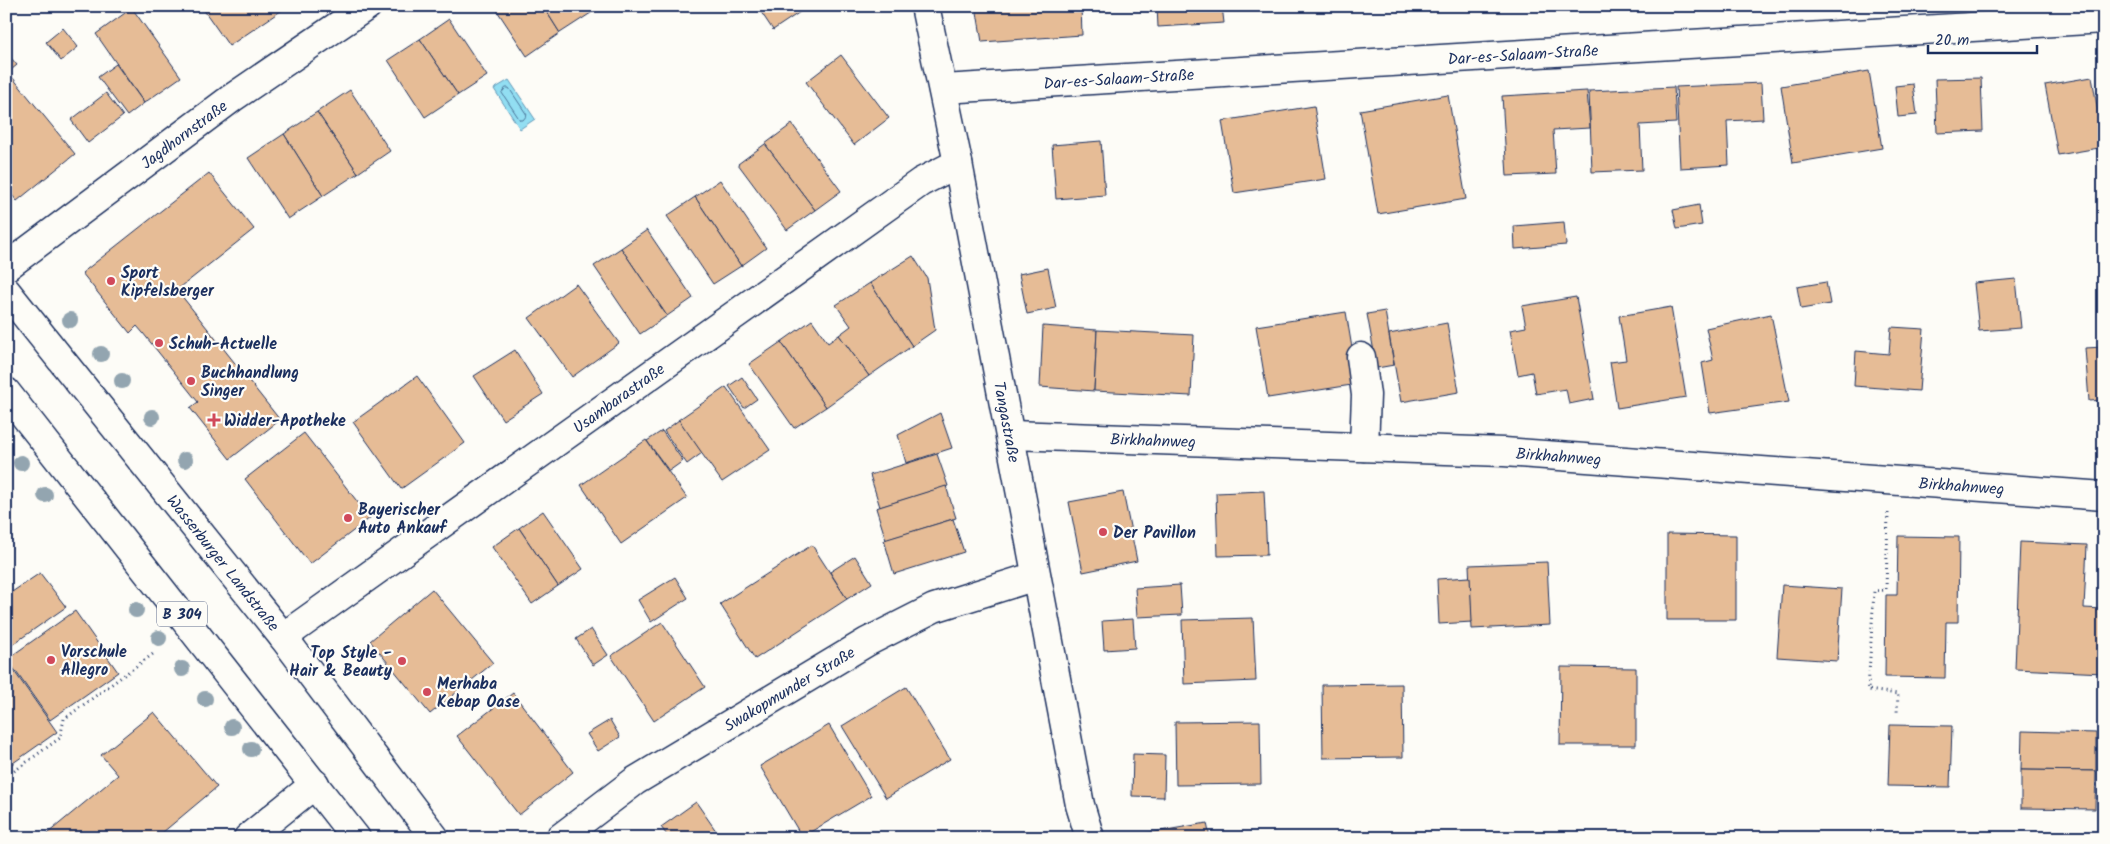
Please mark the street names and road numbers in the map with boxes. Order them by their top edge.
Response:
street label: Dar-es-Salaam-Straße [1447,39,1599,73]
street label: Dar-es-Salaam-Straße [1043,63,1195,97]
street label: Jagdhornstraße [136,94,233,176]
street label: Usambarastraße [568,358,670,440]
street label: Tangastraße [986,380,1026,465]
street label: Birkhahnweg [1110,427,1196,455]
street label: Birkhahnweg [1515,442,1602,473]
street label: Birkhahnweg [1918,471,2005,503]
street label: Wasserburger Landstraße [160,490,285,638]
road number: B 304 [157,602,207,626]
street label: Swakopmunder Straße [720,641,860,739]

